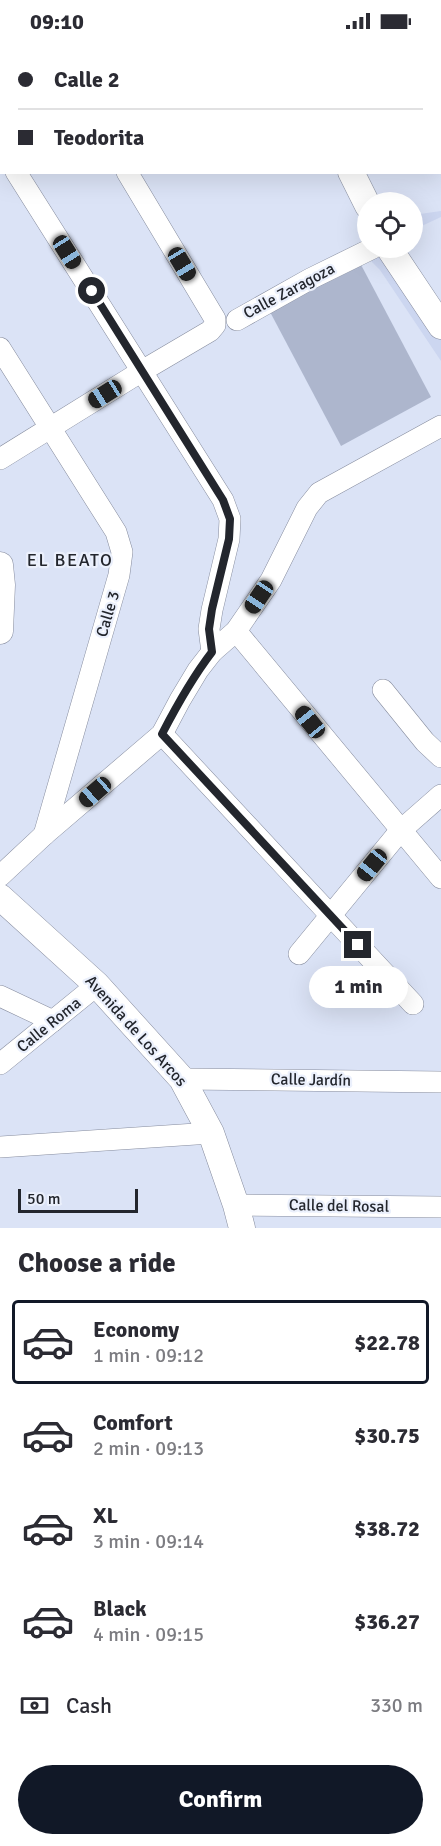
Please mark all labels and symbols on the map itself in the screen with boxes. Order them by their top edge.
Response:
car [50,232,84,272]
car [165,244,199,284]
street label: Calle Zaragoza [240,259,338,323]
route start [78,277,105,304]
car [85,377,125,411]
district label: EL BEATO [27,549,113,571]
car [241,577,277,617]
street label: Calle 3 [92,589,124,639]
car [292,702,328,742]
car [76,773,114,811]
car [354,845,390,885]
route end [344,931,371,958]
callout: 1 min [308,966,407,1008]
street label: Avenida de Los Arcos [81,971,191,1091]
street label: Calle Roma [13,993,85,1057]
street label: Calle Jardín [271,1069,351,1091]
scale bar [18,1186,138,1214]
street label: Calle del Rosal [289,1195,390,1217]

